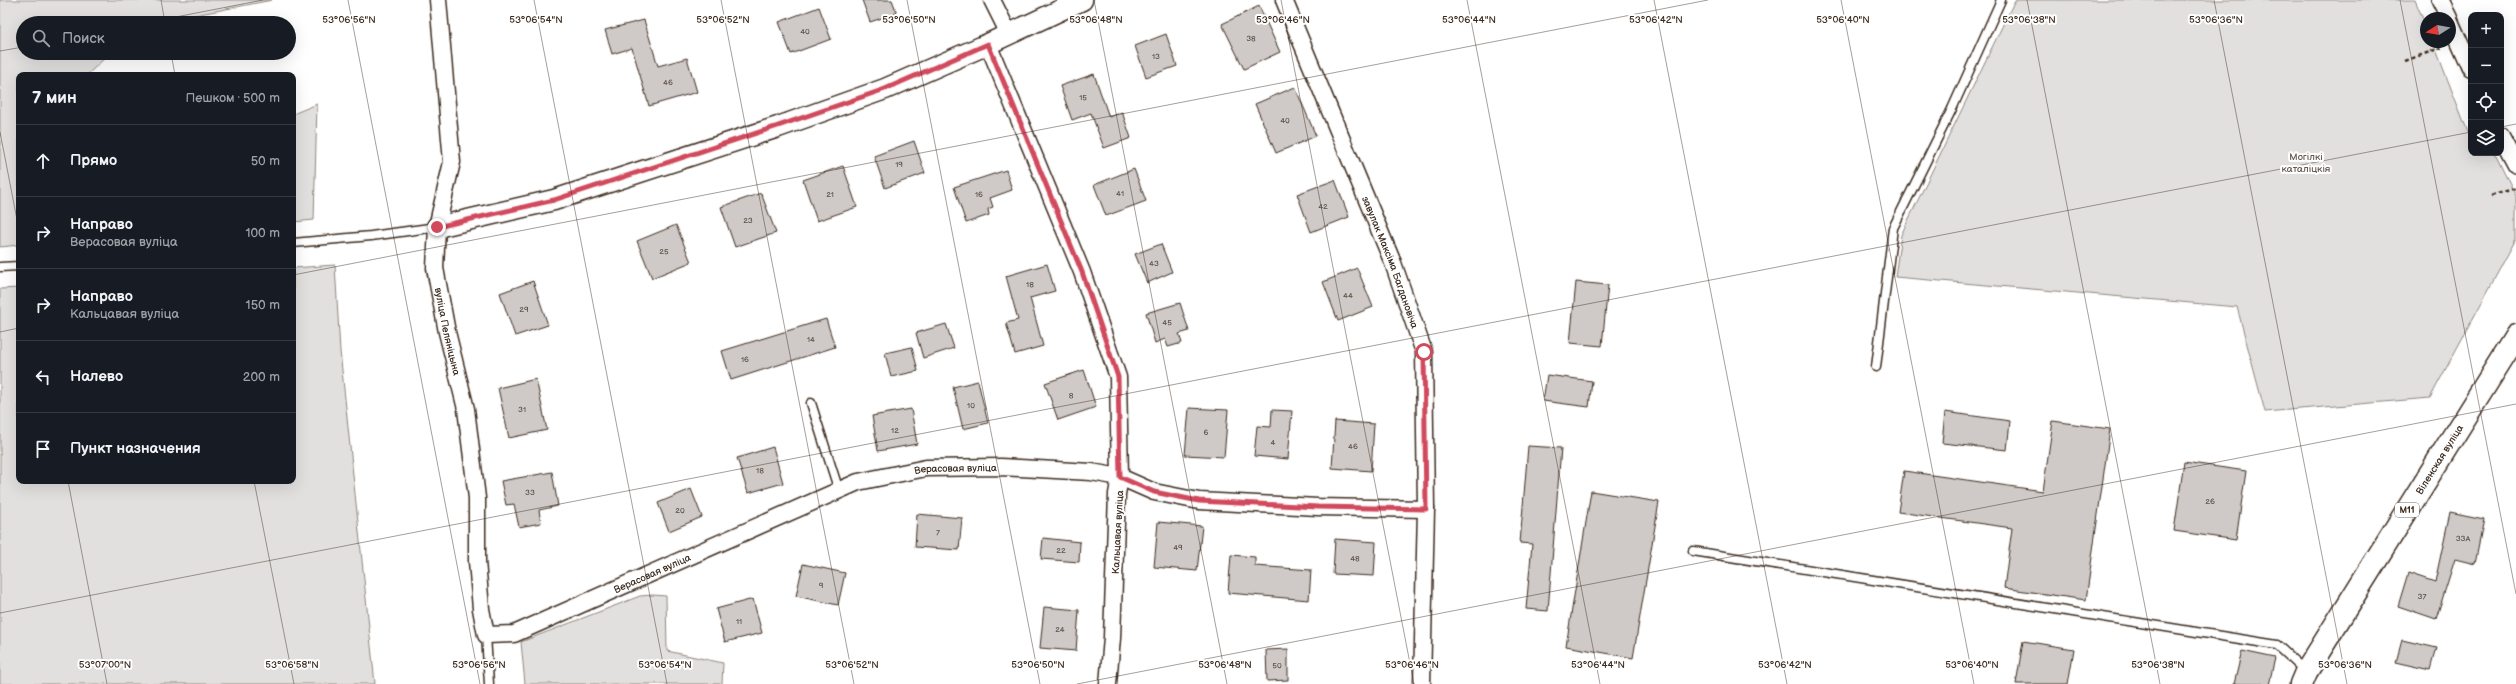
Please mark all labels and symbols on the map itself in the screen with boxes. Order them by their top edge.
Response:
north arrow [2420,12,2456,48]
text: 53°06'56"N [322,14,376,26]
text: 53°06'54"N [509,14,563,26]
text: 53°06'52"N [696,14,750,26]
text: 53°06'50"N [882,14,936,26]
text: 53°06'48"N [1069,14,1123,26]
text: 53°06'46"N [1256,14,1310,26]
text: 53°06'44"N [1442,14,1496,26]
text: 53°06'42"N [1629,14,1683,26]
text: 53°06'40"N [1816,14,1870,26]
text: 53°06'38"N [2002,14,2056,26]
text: 53°06'36"N [2189,14,2243,26]
house number: 40 [800,27,810,36]
house number: 38 [1246,34,1256,43]
house number: 13 [1152,52,1160,61]
house number: 46 [663,78,673,87]
house number: 15 [1079,93,1087,102]
house number: 40 [1280,116,1290,125]
park label: Могілкі каталіцкія [2282,151,2331,175]
house number: 19 [895,160,903,169]
house number: 41 [1116,189,1124,198]
house number: 21 [826,190,834,199]
house number: 16 [975,190,983,199]
street label: завулак Максіма Багдановіча [1359,194,1420,330]
house number: 42 [1318,202,1328,211]
house number: 23 [743,216,753,225]
route end [428,218,446,236]
house number: 25 [659,247,669,256]
house number: 43 [1149,259,1159,268]
house number: 18 [1026,280,1034,289]
street label: вуліца Пеляніцына [432,287,463,377]
house number: 44 [1343,291,1353,300]
house number: 29 [519,305,529,314]
house number: 45 [1162,318,1172,327]
house number: 14 [807,335,815,344]
route start [1415,343,1433,361]
house number: 16 [741,355,749,364]
house number: 8 [1069,391,1074,400]
house number: 10 [967,401,975,410]
house number: 31 [518,405,526,414]
street label: Віленская вуліца [2414,423,2466,497]
house number: 12 [891,426,899,435]
house number: 6 [1204,428,1209,437]
house number: 4 [1271,438,1276,447]
house number: 46 [1348,442,1358,451]
street label: Верасовая вуліца [913,462,997,477]
house number: 18 [756,466,764,475]
house number: 33 [525,488,535,497]
street label: Кальцавая вуліца [1110,490,1126,574]
house number: 26 [2205,497,2215,506]
road number: М11 [2395,503,2419,517]
house number: 20 [675,506,685,515]
house number: 7 [936,528,940,537]
house number: 33А [2456,534,2470,543]
house number: 49 [1173,543,1183,552]
house number: 22 [1056,546,1066,555]
street label: Верасовая вуліца [612,552,693,596]
house number: 48 [1350,554,1360,563]
house number: 9 [819,581,824,590]
house number: 37 [2418,592,2426,601]
house number: 11 [736,617,742,626]
house number: 24 [1055,625,1065,634]
text: 53°07'00"N [79,659,131,671]
text: 53°06'58"N [265,659,319,671]
text: 53°06'56"N [452,659,506,671]
text: 53°06'54"N [638,659,692,671]
text: 53°06'52"N [825,659,879,671]
text: 53°06'50"N [1011,659,1065,671]
text: 53°06'48"N [1198,659,1252,671]
text: 53°06'46"N [1385,659,1439,671]
text: 53°06'44"N [1571,659,1625,671]
text: 53°06'42"N [1758,659,1812,671]
text: 53°06'40"N [1945,659,1999,671]
text: 53°06'38"N [2131,659,2185,671]
text: 53°06'36"N [2318,659,2372,671]
house number: 50 [1272,661,1282,670]

